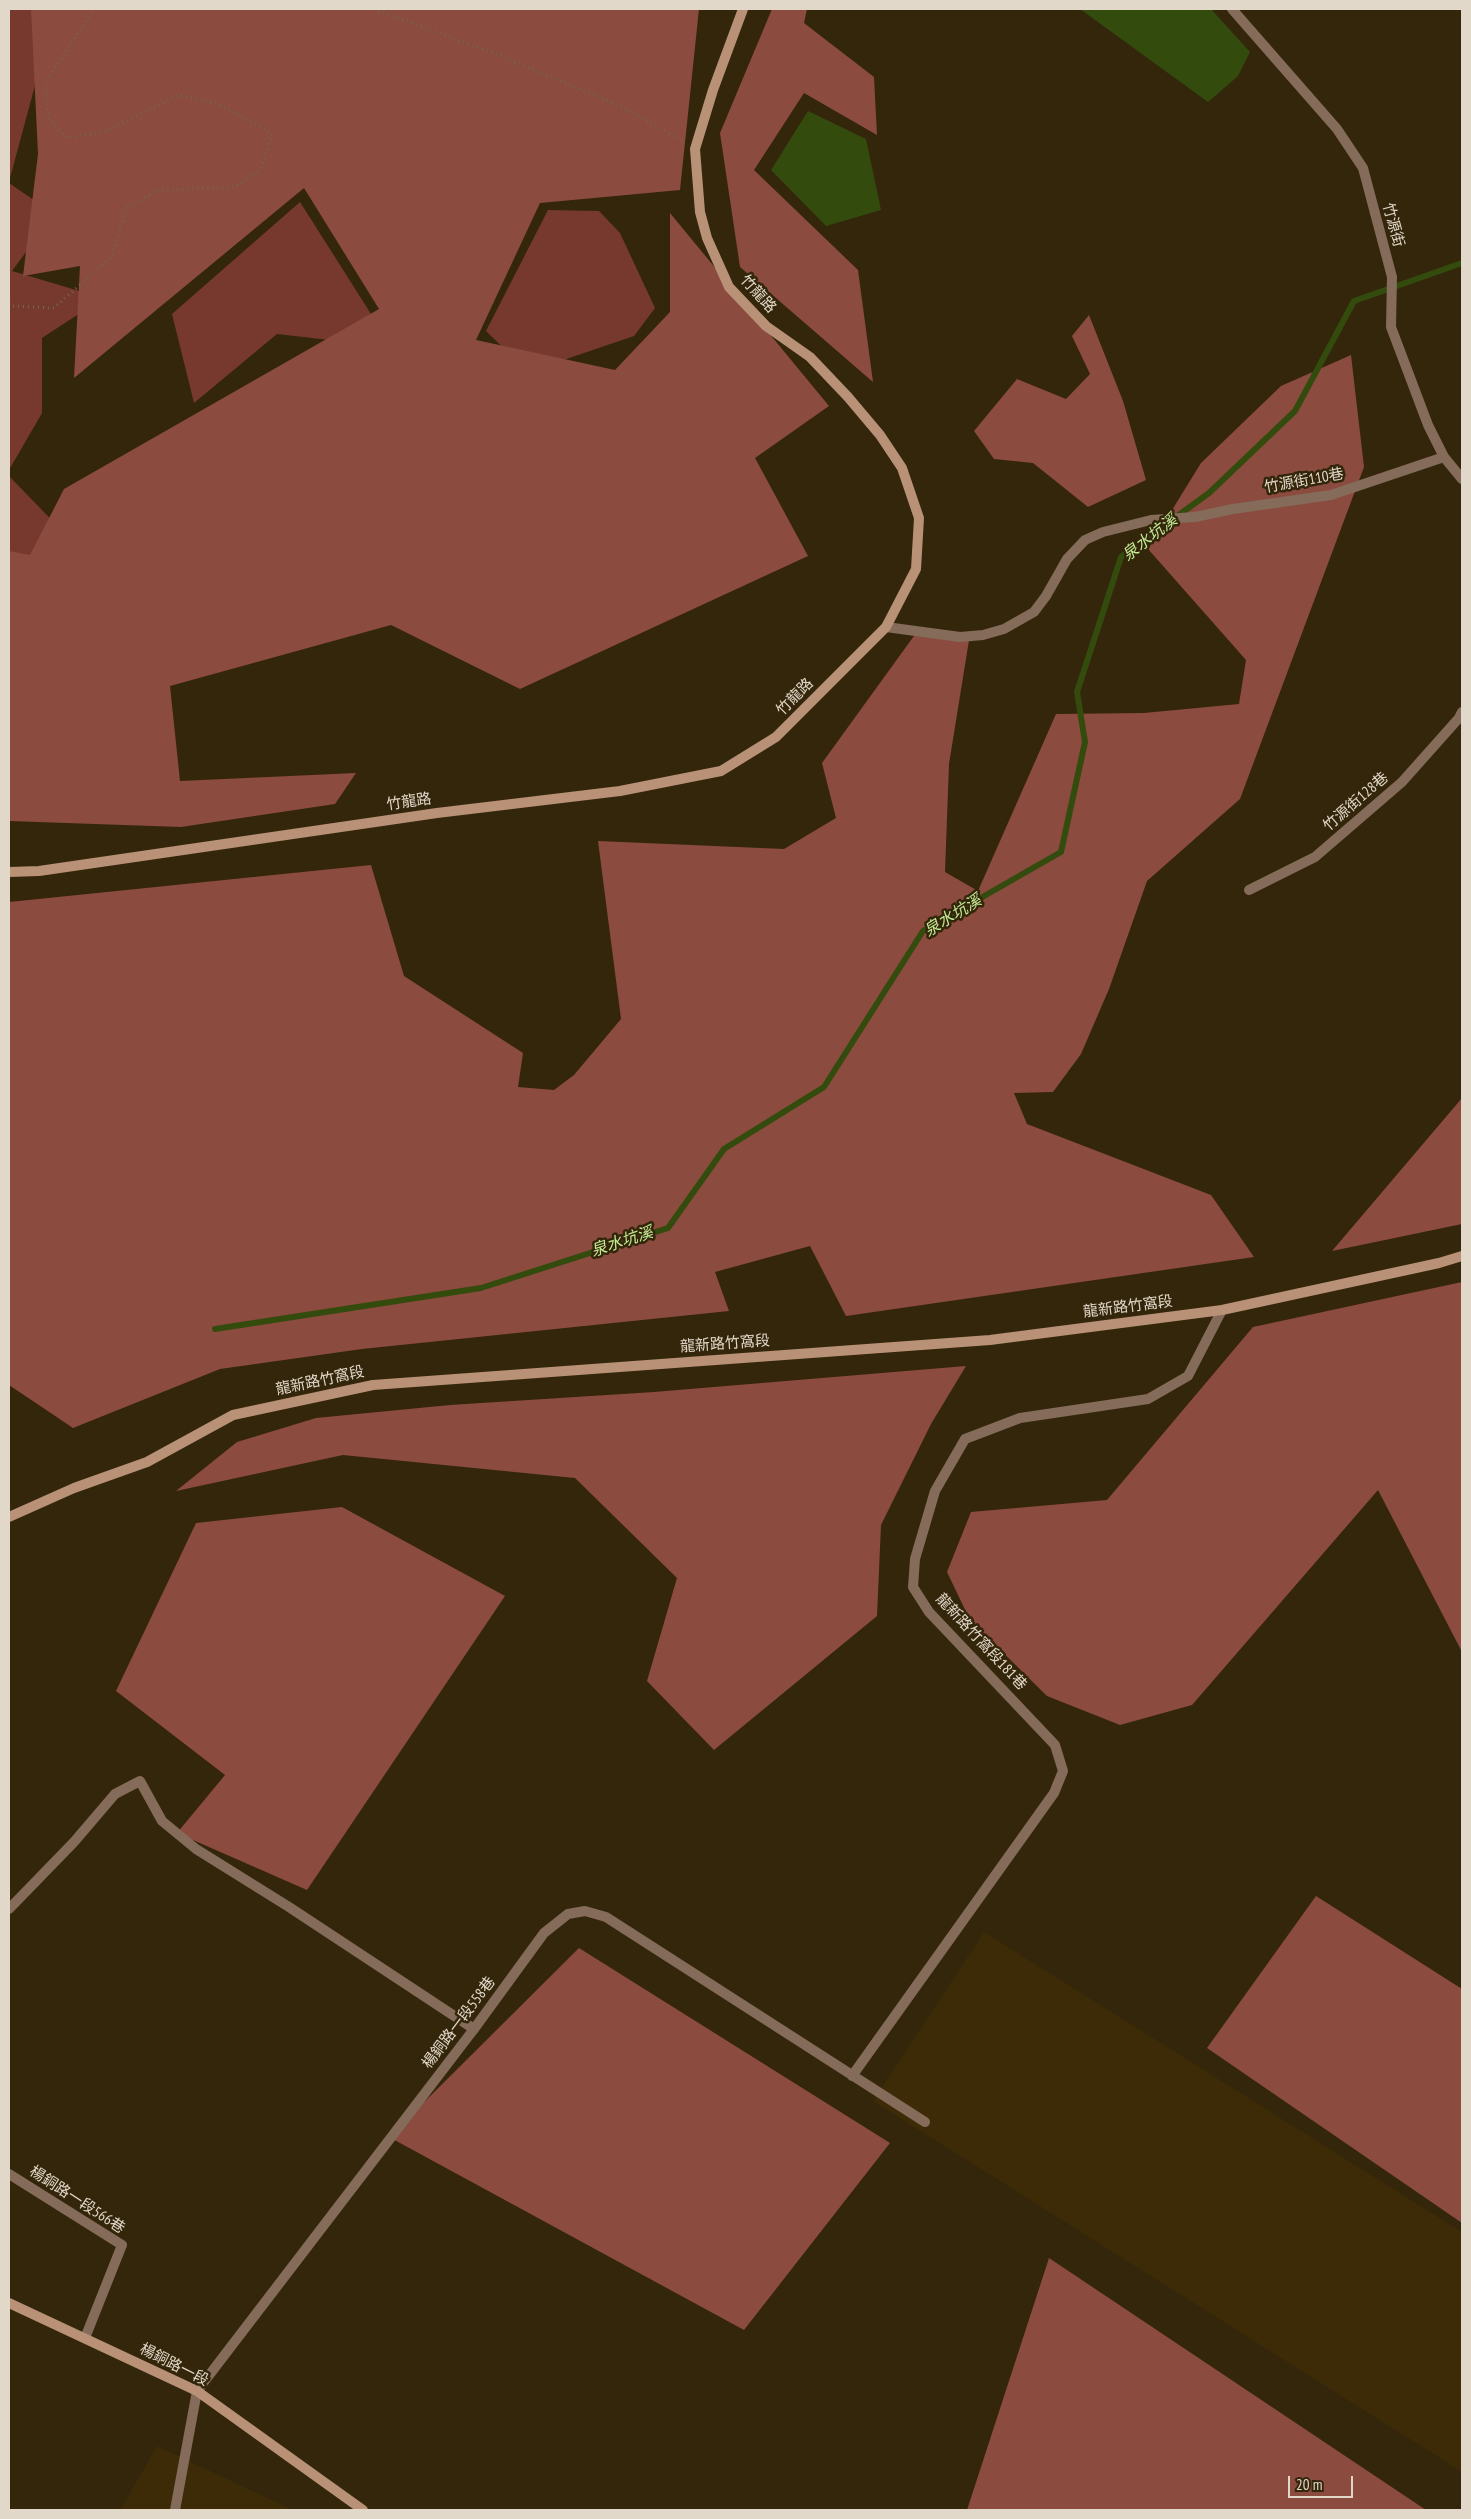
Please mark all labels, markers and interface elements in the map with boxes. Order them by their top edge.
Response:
street label: 竹源街 [1378,201,1408,249]
street label: 竹龍路 [736,271,780,317]
street label: 竹源街110巷 [1263,465,1345,497]
water label: 泉水坑溪 [1119,511,1181,565]
street label: 竹龍路 [773,675,817,719]
street label: 竹源街128巷 [1320,769,1392,835]
street label: 竹龍路 [385,790,433,814]
water label: 泉水坑溪 [921,891,985,941]
water label: 泉水坑溪 [589,1223,655,1261]
street label: 龍新路竹窩段 [1082,1293,1174,1321]
street label: 龍新路竹窩段 [679,1332,771,1356]
street label: 龍新路竹窩段 [274,1363,366,1399]
street label: 龍新路竹窩段181巷 [932,1590,1030,1694]
street label: 楊銅路一段558巷 [419,1974,499,2072]
street label: 楊銅路一段566巷 [26,2162,128,2238]
street label: 楊銅路一段 [137,2340,211,2390]
scale bar [1291,2466,1356,2498]
text: 20 m [1296,2475,1322,2494]

